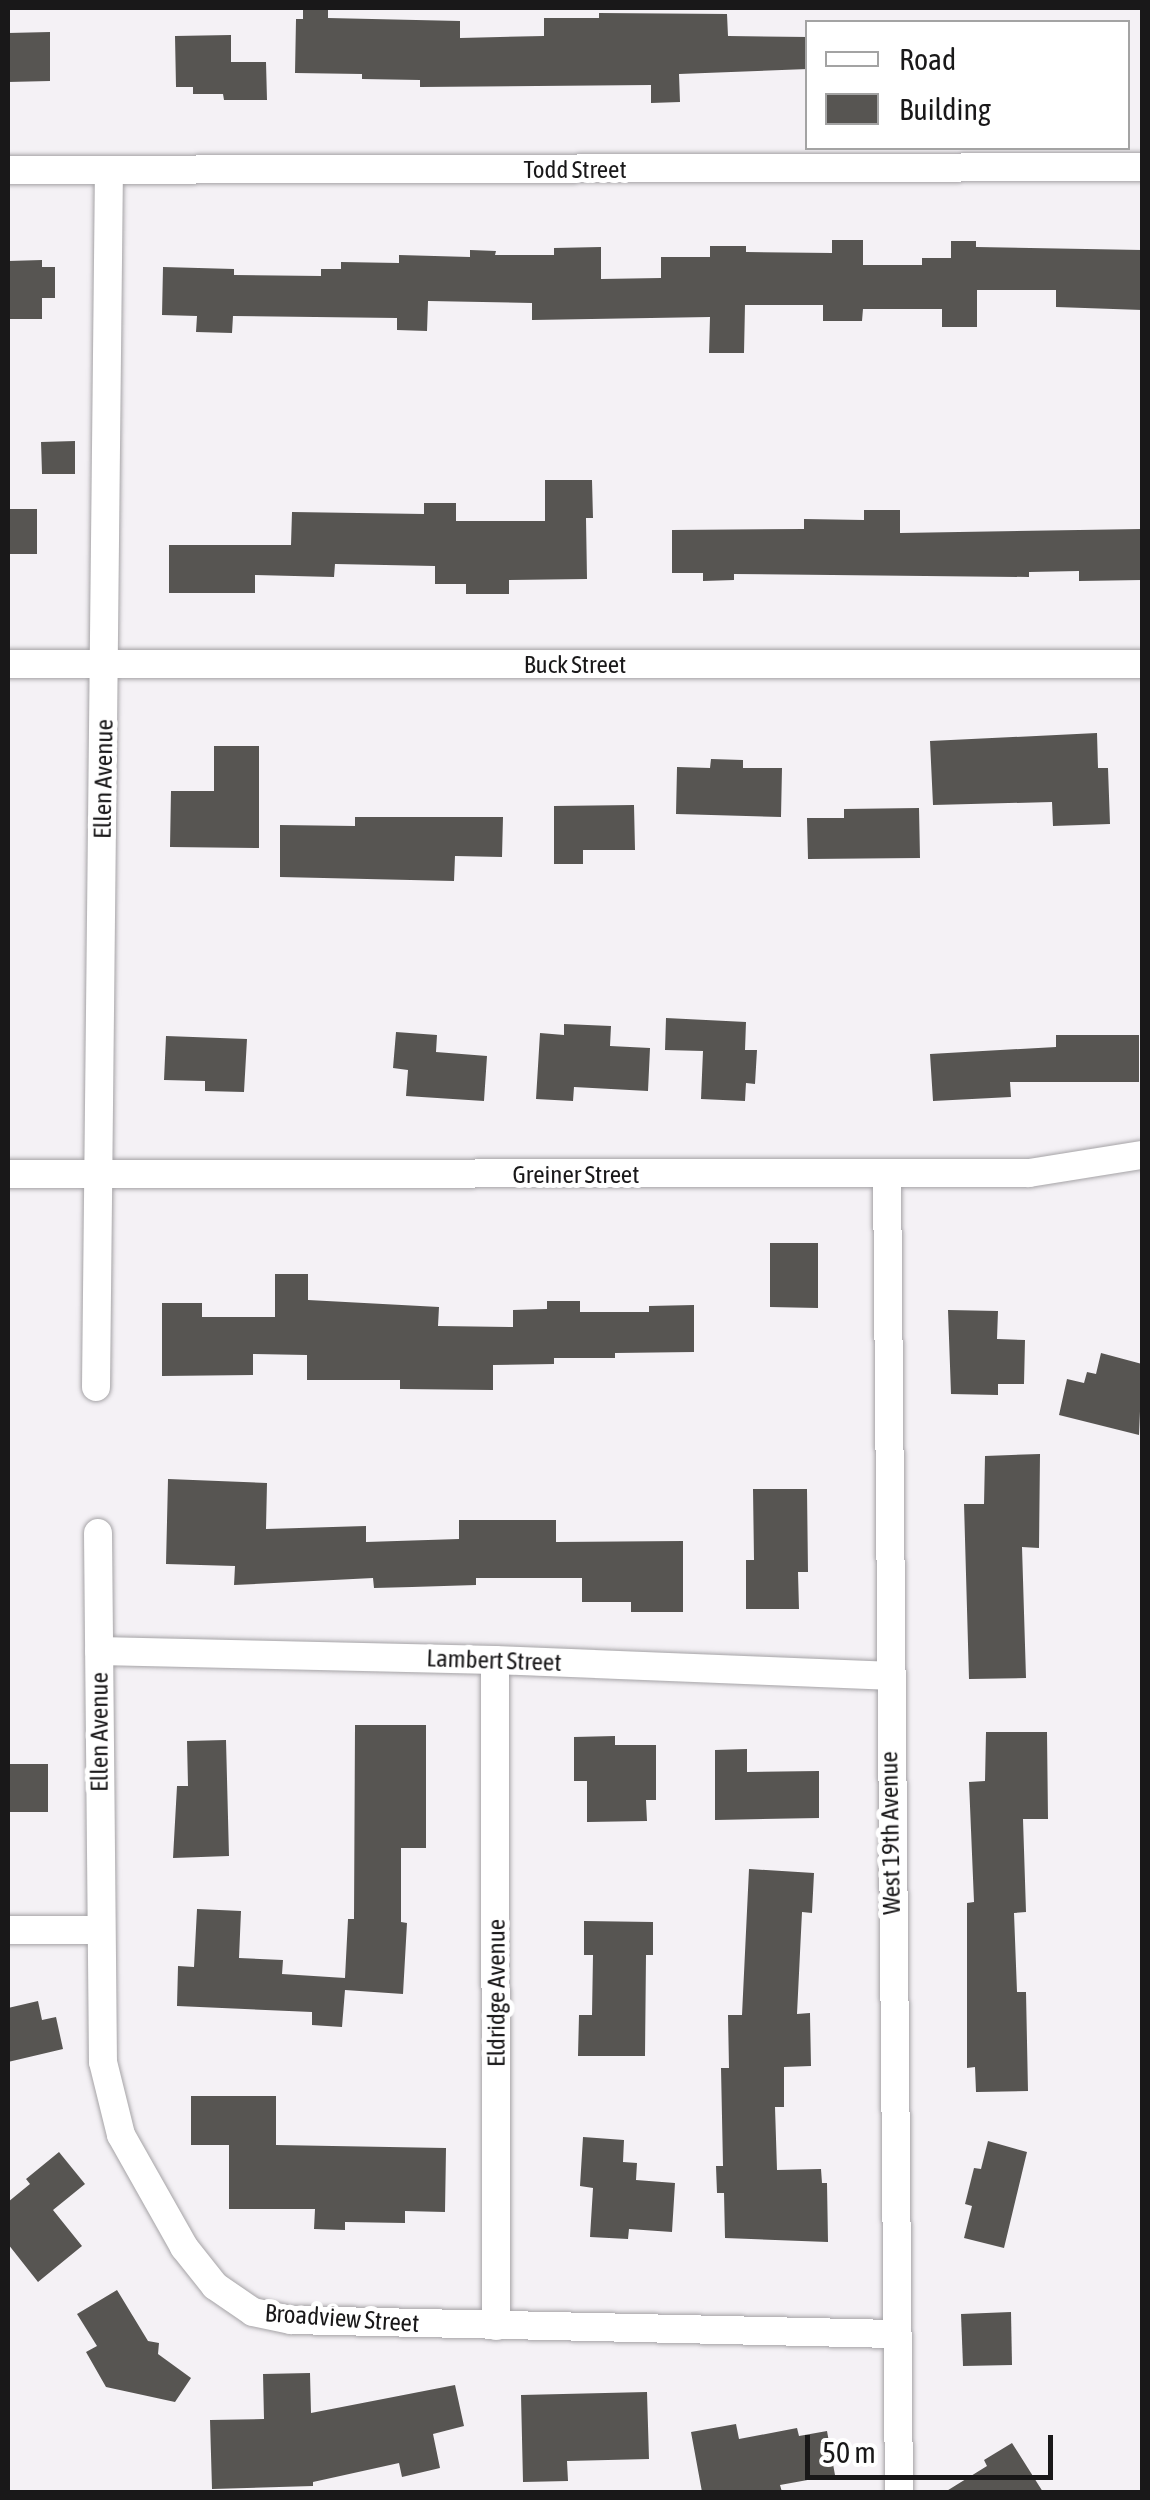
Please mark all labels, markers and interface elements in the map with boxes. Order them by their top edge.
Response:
legend [805,20,1130,150]
text: Road [899,42,956,76]
text: Building [899,92,991,126]
street label: Todd Street [523,154,627,184]
street label: Buck Street [524,649,626,679]
street label: Ellen Avenue [87,719,119,839]
street label: Greiner Street [513,1159,639,1189]
street label: Lambert Street [426,1643,562,1677]
street label: Ellen Avenue [84,1672,114,1792]
street label: West 19th Avenue [874,1751,906,1915]
street label: Eldridge Avenue [481,1919,511,2067]
street label: Broadview Street [264,2298,420,2338]
scale bar [810,2415,1058,2477]
text: 50 m [822,2435,876,2469]

